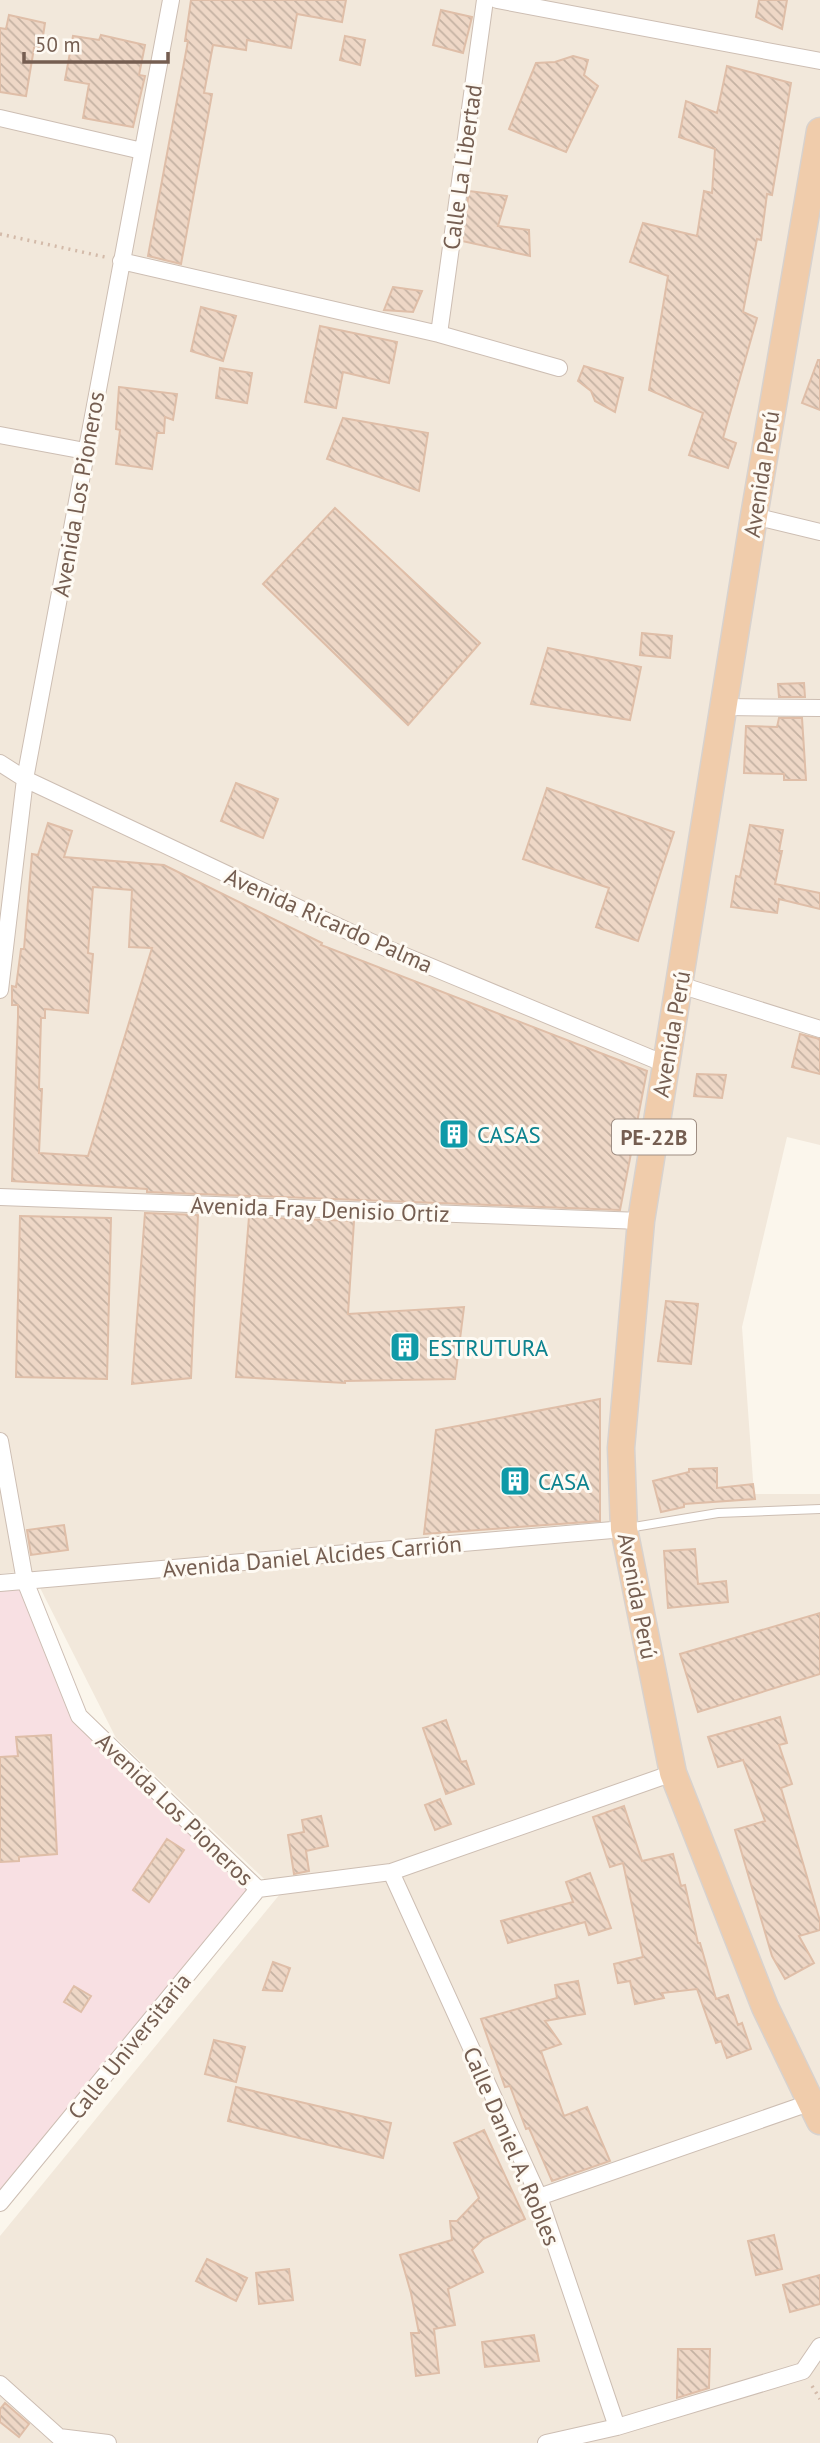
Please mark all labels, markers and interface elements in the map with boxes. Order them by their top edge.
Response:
scale bar [24,21,168,65]
text: 50 m [35,31,81,58]
street label: Calle La Libertad [436,82,488,252]
street label: Avenida Los Pioneros [46,389,110,599]
street label: Avenida Perú [737,409,785,539]
street label: Avenida Ricardo Palma [221,861,437,979]
street label: Avenida Perú [646,969,696,1099]
building icon: CASAS [437,1117,471,1151]
place label: CASAS [477,1120,541,1149]
road number: PE-22B [612,1120,696,1154]
street label: Avenida Fray Denisio Ortiz [190,1190,450,1228]
building icon: ESTRUTURA [388,1330,422,1364]
place label: ESTRUTURA [428,1333,549,1362]
building icon: CASA [498,1464,532,1498]
place label: CASA [538,1467,590,1496]
street label: Avenida Daniel Alcides Carrión [161,1528,463,1584]
street label: Avenida Perú [612,1531,664,1661]
street label: Avenida Los Pioneros [90,1726,260,1892]
street label: Calle Universitaria [61,1967,197,2125]
street label: Calle Daniel A. Robles [457,2042,567,2250]

